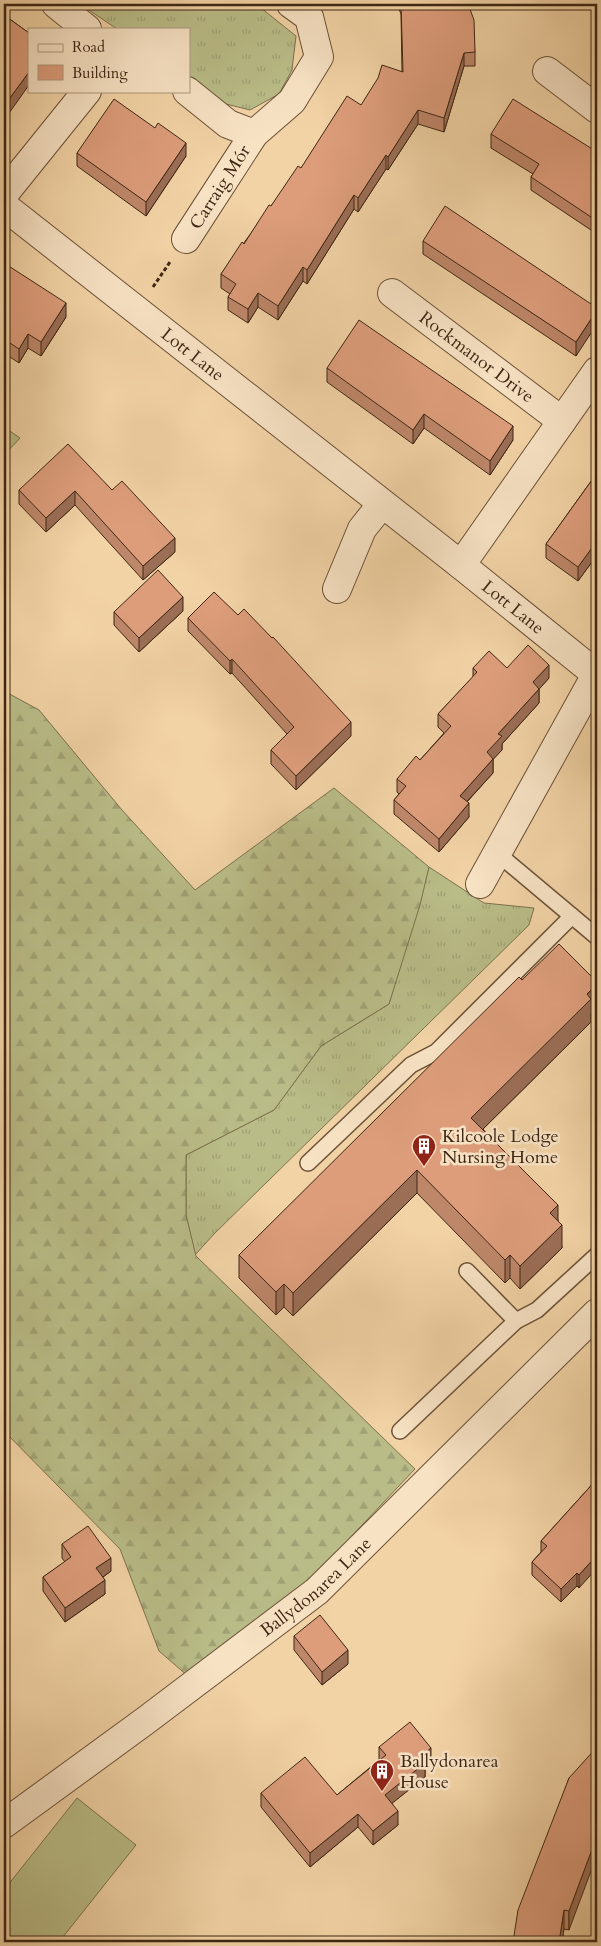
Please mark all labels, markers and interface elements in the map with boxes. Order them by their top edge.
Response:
legend [28,28,190,92]
text: Road [72,37,105,57]
text: Building [72,63,128,83]
street label: Carraig Mór [184,140,257,234]
street label: Rockmanor Drive [414,306,539,409]
street label: Lott Lane [156,322,229,387]
street label: Lott Lane [476,574,549,640]
place label: Kilcoole Lodge Nursing Home [442,1124,559,1170]
building icon: Kilcoole Lodge Nursing Home [411,1133,437,1167]
street label: Ballydonarea Lane [255,1532,377,1643]
place label: Ballydonarea House [400,1749,499,1795]
building icon: Ballydonarea House [369,1758,395,1792]

